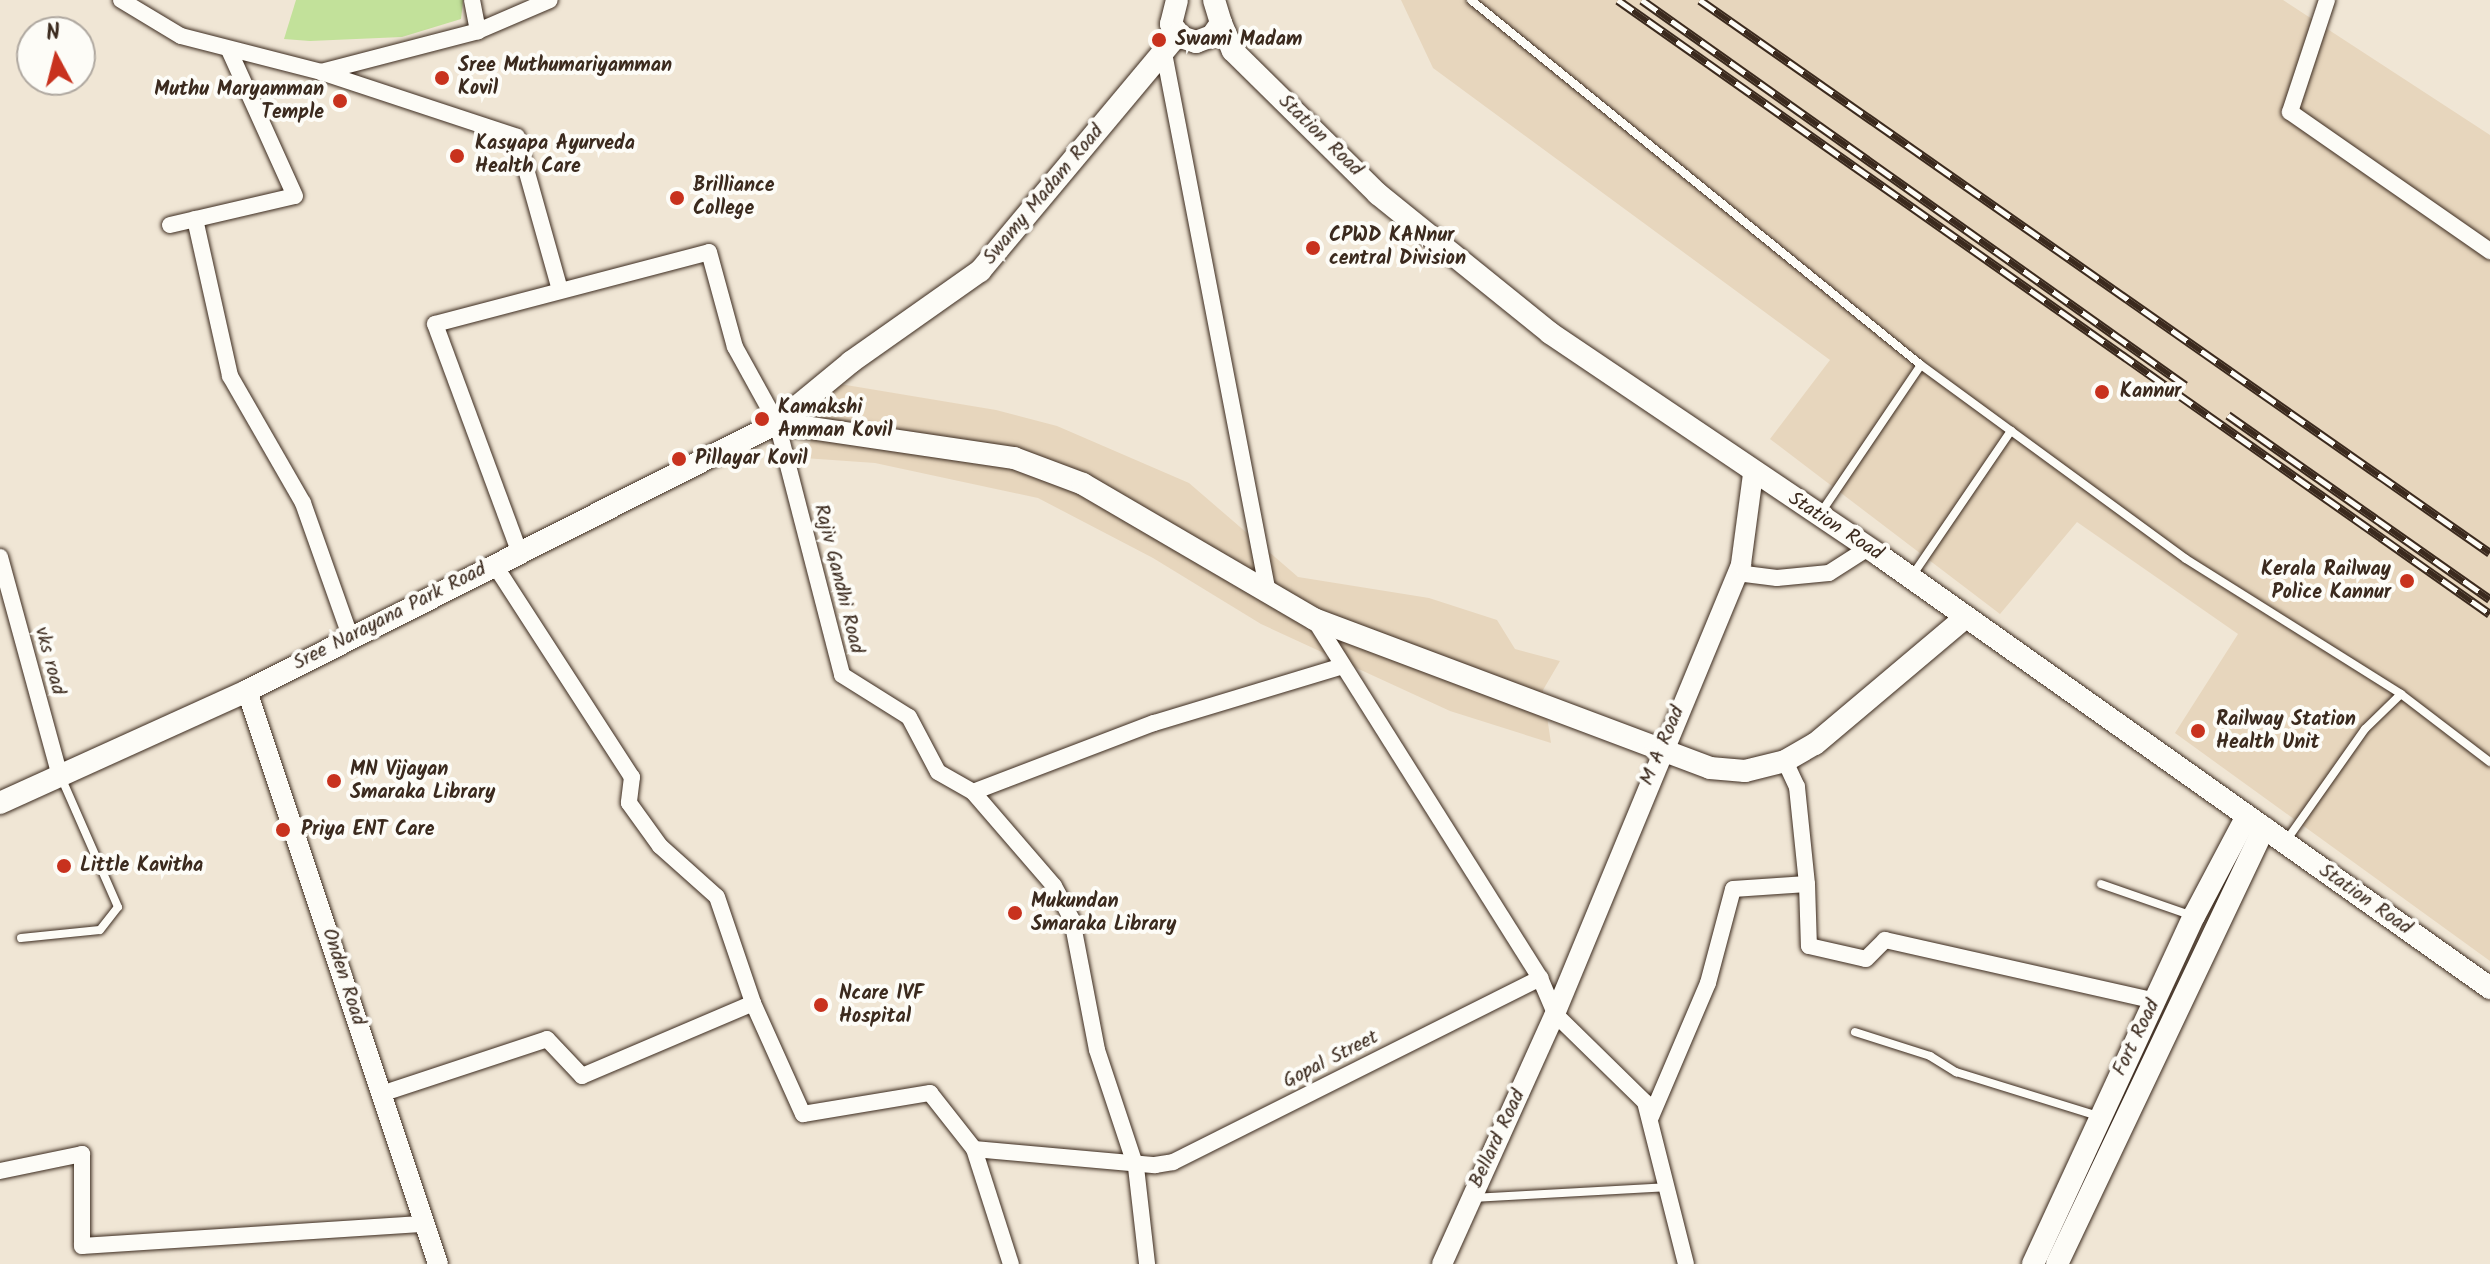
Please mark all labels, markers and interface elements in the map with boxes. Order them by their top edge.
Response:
text: N [44,15,62,52]
north arrow [16,16,96,96]
place label: Swami Madam [1175,28,1302,52]
marker: Swami Madam [1150,31,1168,49]
place label: Sree Muthumariyamman Kovil [458,54,672,101]
marker: Sree Muthumariyamman Kovil [433,69,451,87]
place label: Muthu Maryamman Temple [154,78,324,125]
street label: Station Road [1273,90,1367,182]
marker: Muthu Maryamman Temple [331,92,349,110]
street label: Swamy Madam Road [978,120,1110,270]
place label: Kasyapa Ayurveda Health Care [475,132,635,179]
marker: Kasyapa Ayurveda Health Care [446,145,468,167]
place label: Brilliance College [693,174,775,221]
marker: Brilliance College [668,189,686,207]
place label: CPWD KANnur central Division [1329,224,1466,271]
marker: CPWD KANnur central Division [1304,239,1322,257]
place label: Kannur [2120,380,2181,404]
marker: Kannur [2091,381,2113,403]
place label: Kamakshi Amman Kovil [778,396,892,443]
marker: Kamakshi Amman Kovil [753,410,771,428]
place label: Pillayar Kovil [695,447,808,471]
marker: Pillayar Kovil [670,450,688,468]
street label: Station Road [1783,488,1887,566]
street label: Rajiv Gandhi Road [808,502,868,656]
street label: Sree Narayana Park Road [289,558,491,676]
place label: Kerala Railway Police Kannur [2261,558,2391,605]
marker: Kerala Railway Police Kannur [2398,572,2416,590]
street label: vks road [28,624,70,698]
street label: M A Road [1636,703,1690,789]
place label: Railway Station Health Unit [2216,708,2356,755]
marker: Railway Station Health Unit [2187,720,2209,742]
place label: MN Vijayan Smaraka Library [350,758,495,805]
marker: MN Vijayan Smaraka Library [325,772,343,790]
place label: Priya ENT Care [301,818,434,842]
marker: Priya ENT Care [272,819,294,841]
place label: Little Kavitha [80,854,203,878]
marker: Little Kavitha [55,857,73,875]
street label: Station Road [2314,859,2416,941]
place label: Mukundan Smaraka Library [1031,890,1176,937]
marker: Mukundan Smaraka Library [1006,904,1024,922]
street label: Onden Road [316,925,370,1029]
place label: Ncare IVF Hospital [839,982,924,1029]
marker: Ncare IVF Hospital [810,994,832,1016]
street label: Fort Road [2108,996,2166,1080]
street label: Gopal Street [1279,1026,1383,1094]
street label: Bellard Road [1465,1086,1531,1192]

